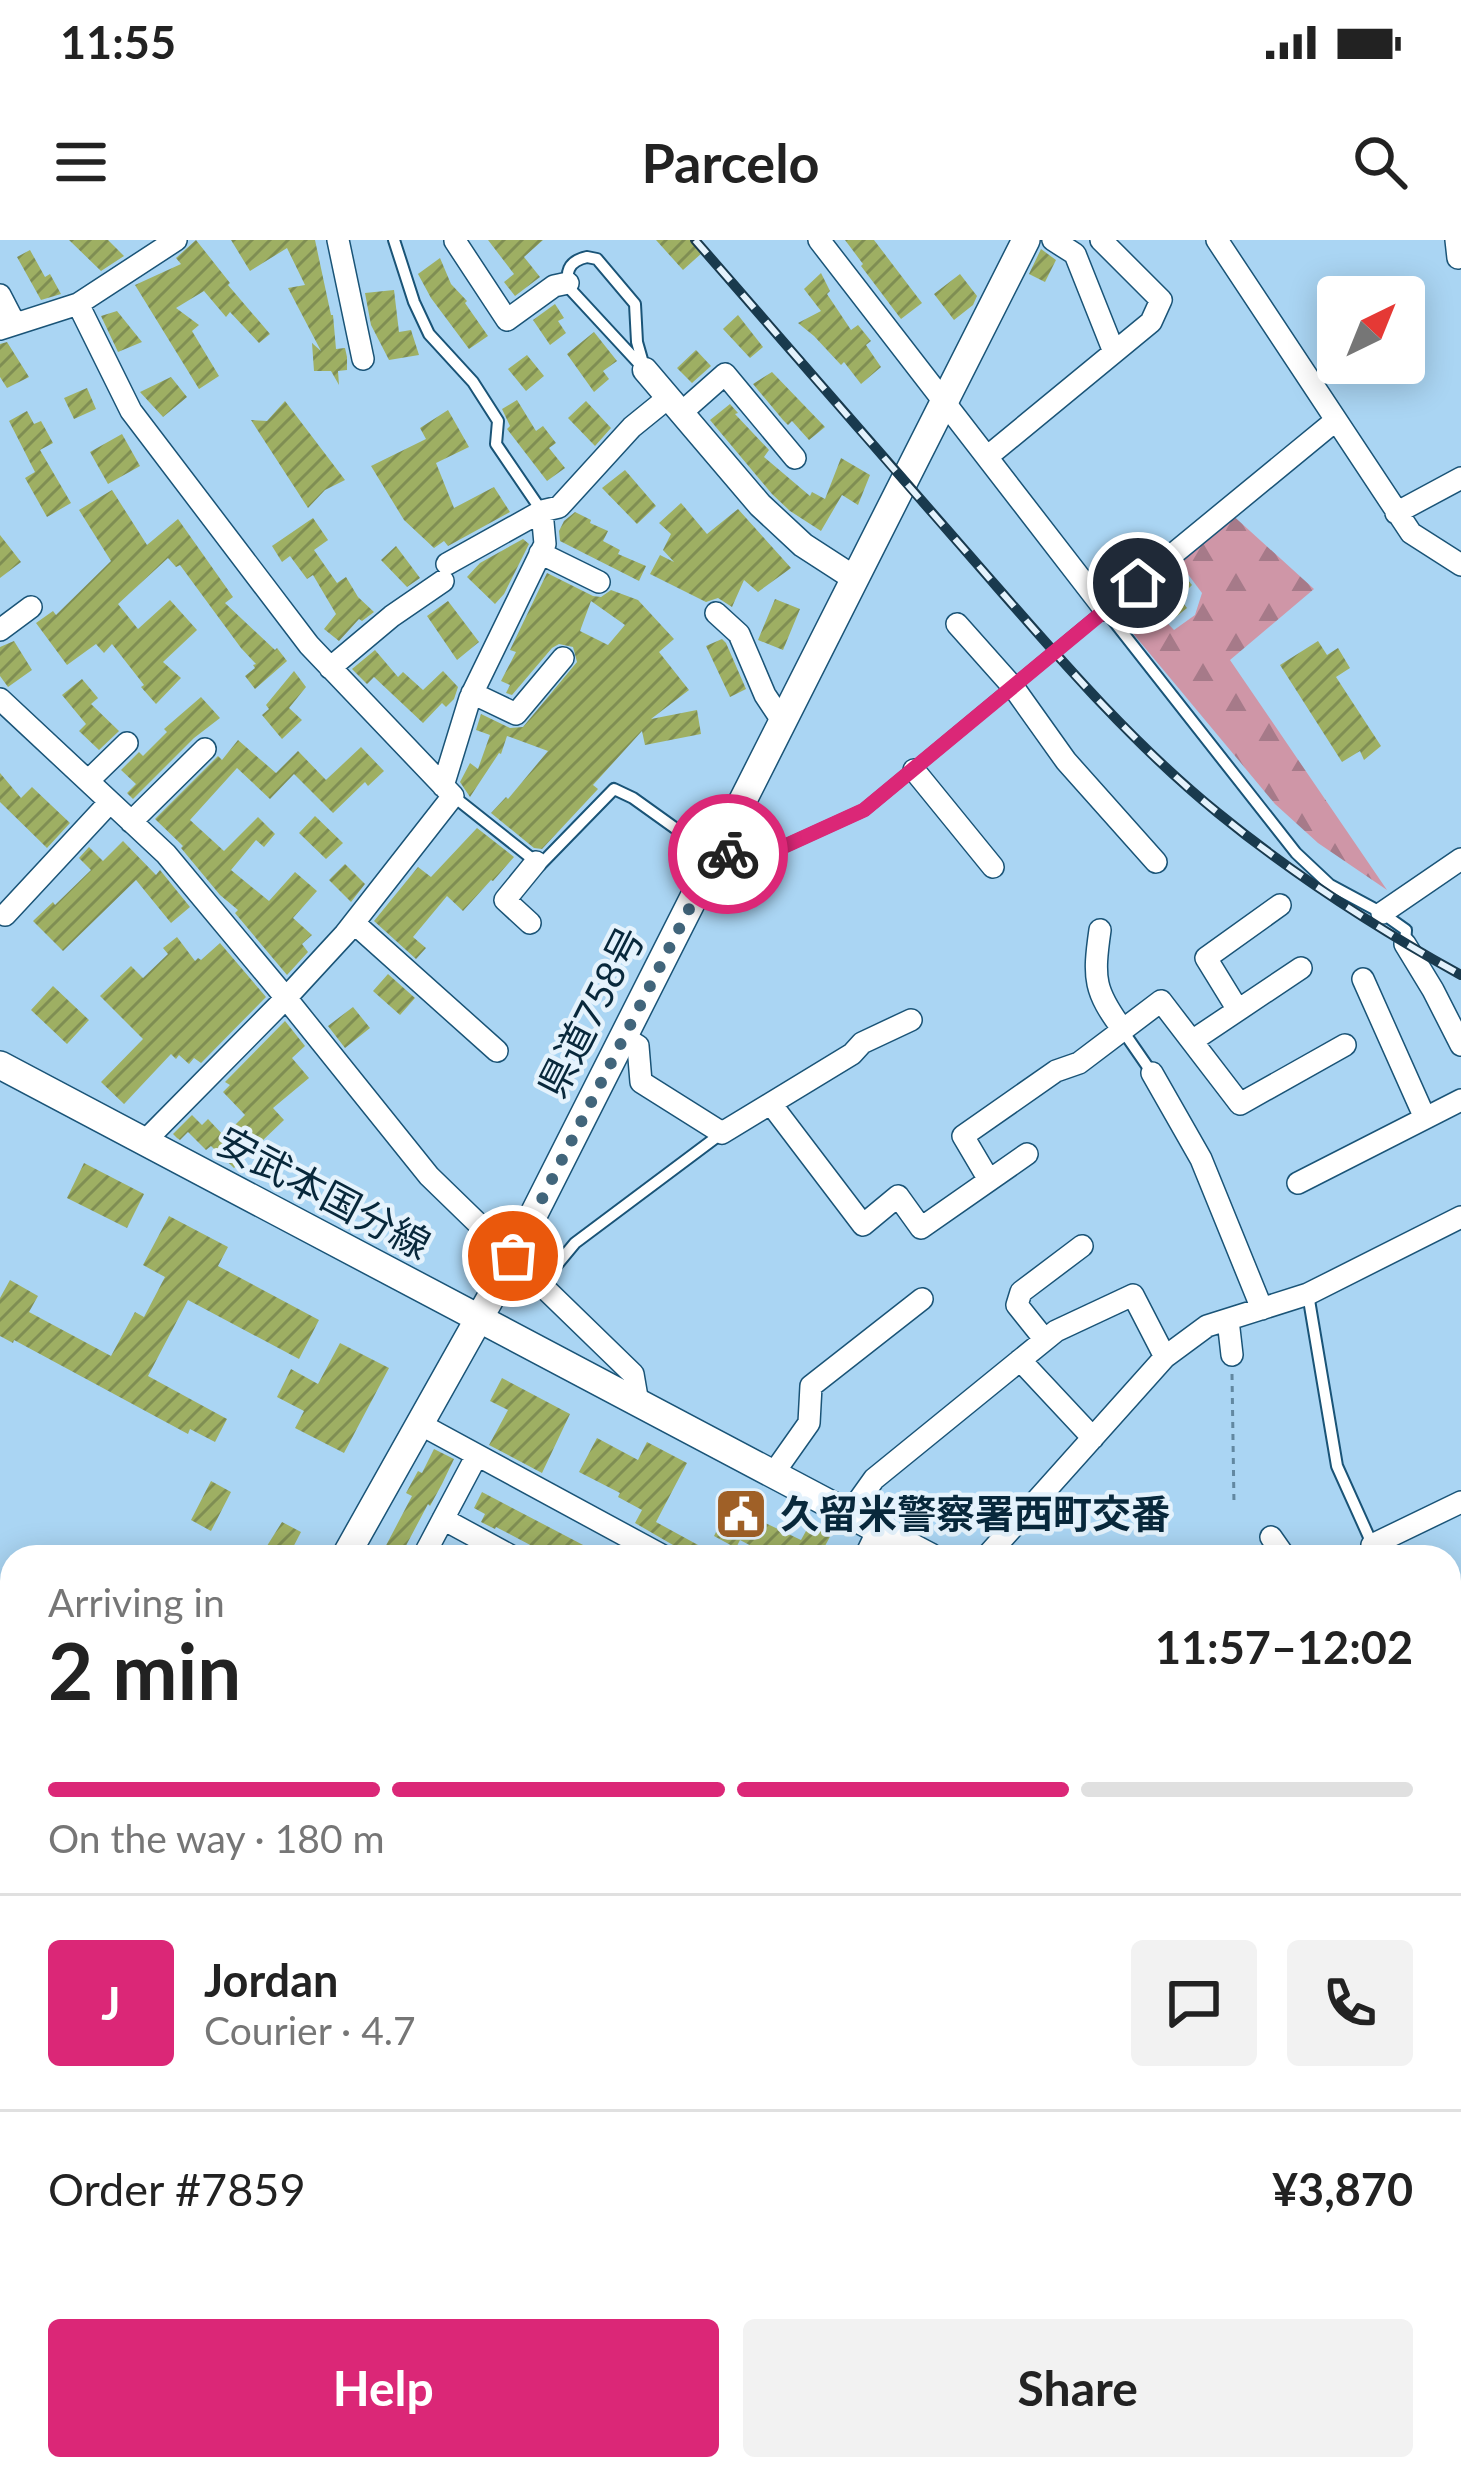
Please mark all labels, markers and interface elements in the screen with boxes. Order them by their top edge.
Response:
text: 11:55 [60,15,176,69]
icon: menu [48,129,114,195]
icon: search [1347,129,1413,195]
text: Parcelo [641,130,820,195]
north arrow [1317,276,1425,384]
map controls [1317,276,1425,384]
pin [1087,532,1189,634]
icon: home [1105,550,1171,616]
courier [668,794,788,914]
icon: bike [695,821,761,887]
street label: 県道758号 [528,919,653,1104]
street label: 安武本国分線 [210,1117,439,1267]
pin [462,1205,564,1307]
icon: bag [480,1223,546,1289]
public building icon: 久留米警察署西町交番 [713,1486,769,1542]
place label: 久留米警察署西町交番 [780,1490,1170,1536]
text: Arriving in [48,1579,225,1625]
text: 11:57–12:02 [1155,1620,1413,1674]
text: 2 min [48,1623,241,1717]
text: On the way · 180 m [48,1815,385,1861]
button: chat [1131,1940,1257,2066]
button: phone [1287,1940,1413,2066]
text: Jordan [204,1953,338,2007]
text: J [101,1976,121,2030]
text: Courier · 4.7 [204,2007,416,2053]
text: Order #7859 [48,2162,306,2216]
text: ¥3,870 [1272,2162,1413,2216]
button: Help [48,2319,719,2457]
button: Share [743,2319,1413,2457]

